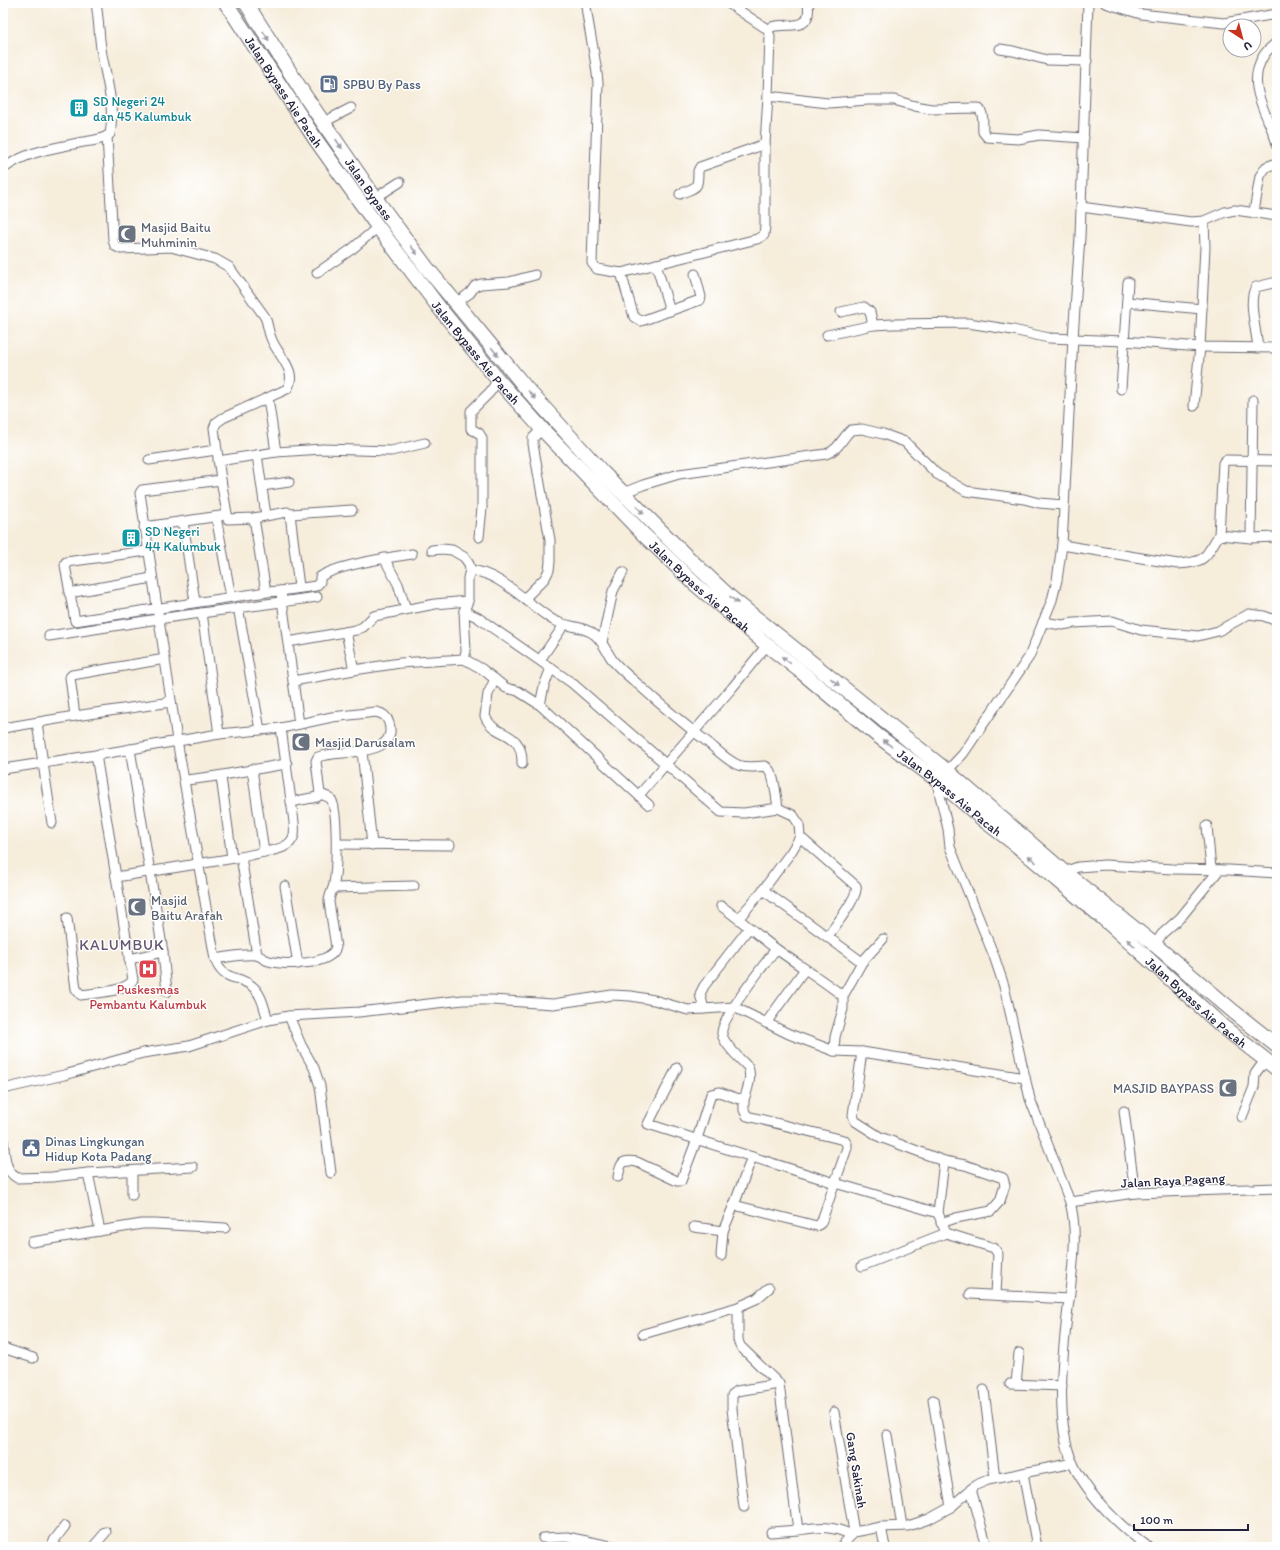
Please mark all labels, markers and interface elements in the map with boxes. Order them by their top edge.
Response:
north arrow [1222,18,1262,58]
one-way arrow [263,30,270,42]
street label: Jalan Bypass Aie Pacah [242,33,326,151]
text: U [1241,38,1254,53]
fuel station icon: SPBU By Pass [318,73,340,95]
place label: SPBU By Pass [343,77,421,92]
place label: SD Negeri 24 dan 45 Kalumbuk [93,94,192,124]
building icon: SD Negeri 24 dan 45 Kalumbuk [68,97,90,119]
one-way arrow [335,138,342,150]
street label: Jalan Bypass [342,155,396,223]
place label: Masjid Baitu Muhminin [141,220,211,250]
mosque icon: Masjid Baitu Muhminin [116,223,138,245]
one-way arrow [410,245,418,255]
street label: Jalan Bypass Aie Pacah [429,298,523,408]
one-way arrow [491,346,500,357]
one-way arrow [527,390,536,400]
one-way arrow [635,505,645,515]
place label: SD Negeri 44 Kalumbuk [145,524,221,554]
building icon: SD Negeri 44 Kalumbuk [120,527,142,549]
street label: Jalan Bypass Aie Pacah [646,537,753,636]
one-way arrow [728,595,739,604]
one-way arrow [781,656,792,665]
one-way arrow [829,677,840,686]
mosque icon: Masjid Darusalam [290,731,312,753]
place label: Masjid Darusalam [315,735,416,750]
one-way arrow [881,738,892,747]
street label: Jalan Bypass Aie Pacah [894,746,1005,839]
one-way arrow [1027,854,1037,863]
place label: Masjid Baitu Arafah [151,893,223,923]
mosque icon: Masjid Baitu Arafah [126,896,148,918]
district label: KALUMBUK [79,936,165,954]
one-way arrow [1126,938,1136,948]
street label: Jalan Bypass Aie Pacah [1143,954,1250,1051]
hospital icon: Puskesmas Pembantu Kalumbuk [137,958,159,980]
place label: Puskesmas Pembantu Kalumbuk [89,982,207,1012]
mosque icon: MASJID BAYPASS [1217,1077,1239,1099]
place label: MASJID BAYPASS [1113,1081,1214,1096]
place label: Dinas Lingkungan Hidup Kota Padang [45,1134,152,1164]
public building icon: Dinas Lingkungan Hidup Kota Padang [20,1137,42,1159]
street label: Jalan Raya Pagang [1120,1170,1226,1191]
street label: Gang Sakinah [843,1431,870,1510]
scale bar [1134,1506,1248,1532]
text: 100 m [1140,1513,1173,1527]

